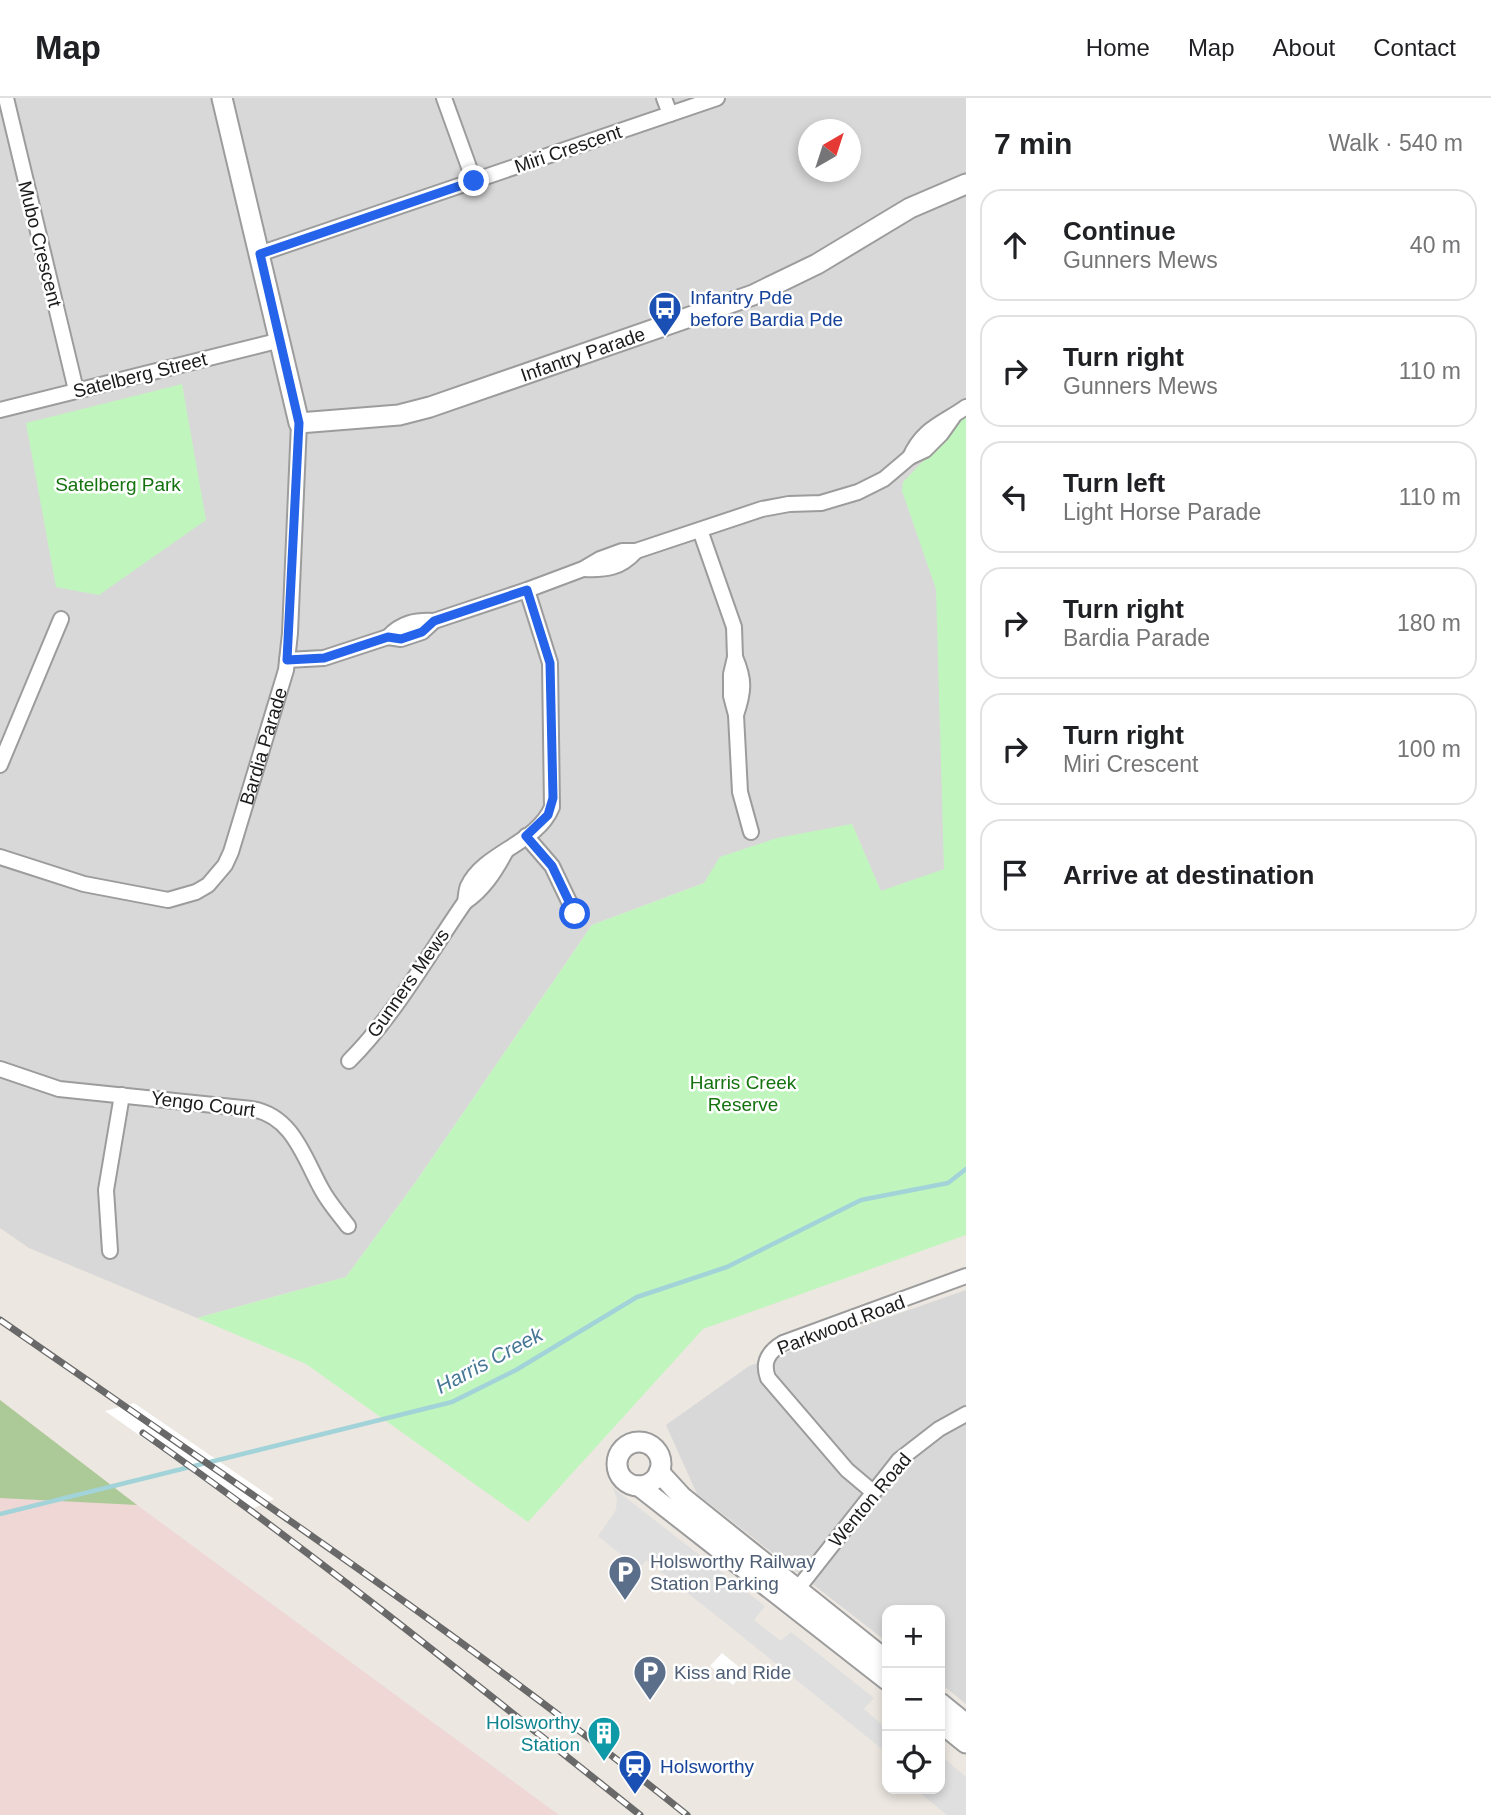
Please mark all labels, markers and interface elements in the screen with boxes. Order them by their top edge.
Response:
text: Map [35,29,101,66]
text: Home [1086,34,1150,61]
text: Map [1188,34,1235,61]
text: About [1273,34,1335,61]
text: Contact [1373,34,1456,61]
north arrow [798,119,861,182]
street label: Miri Crescent [512,121,625,177]
text: 7 min [994,127,1072,160]
text: Walk · 540 m [1328,130,1463,156]
route end [458,165,489,196]
street label: Mubo Crescent [14,179,66,310]
text: Continue [1063,216,1176,246]
icon: ahead [996,226,1034,264]
text: 40 m [1410,232,1461,258]
text: Gunners Mews [1063,247,1218,273]
place label: Infantry Pde before Bardia Pde [690,287,843,330]
bus stop icon: Infantry Pde before Bardia Pde [646,289,684,338]
street label: Infantry Parade [518,323,648,385]
text: Turn right [1063,342,1184,372]
street label: Satelberg Street [71,348,210,402]
icon: right [996,352,1034,390]
text: 110 m [1399,358,1461,384]
text: Gunners Mews [1063,373,1218,399]
text: Turn left [1063,468,1165,498]
park label: Satelberg Park [55,474,181,495]
icon: left [996,478,1034,516]
text: 110 m [1399,484,1461,510]
text: Light Horse Parade [1063,499,1261,525]
text: Turn right [1063,594,1184,624]
icon: right [996,604,1034,642]
text: 180 m [1397,610,1461,636]
text: Bardia Parade [1063,625,1210,651]
street label: Bardia Parade [235,685,291,807]
text: Turn right [1063,720,1184,750]
icon: right [996,730,1034,768]
text: 100 m [1397,736,1461,762]
text: Miri Crescent [1063,751,1198,777]
icon: arrive [996,856,1034,894]
text: Arrive at destination [1063,860,1314,890]
route start [559,898,590,929]
street label: Gunners Mews [363,925,453,1041]
park label: Harris Creek Reserve [690,1072,797,1115]
street label: Yengo Court [150,1087,257,1121]
street label: Parkwood Road [774,1291,908,1359]
water label: Harris Creek [432,1321,548,1398]
street label: Wenton Road [825,1449,915,1551]
place label: Holsworthy Railway Station Parking [650,1551,816,1594]
parking icon: Holsworthy Railway Station Parking [606,1553,644,1602]
map controls [882,1605,945,1794]
button: + [882,1605,945,1668]
parking icon: Kiss and Ride [631,1653,669,1702]
place label: Kiss and Ride [674,1662,791,1683]
button: − [882,1668,945,1731]
place label: Holsworthy Station [486,1712,580,1755]
building icon: Holsworthy Station [585,1714,623,1763]
button: locate [882,1731,945,1794]
station icon: Holsworthy [616,1747,654,1796]
place label: Holsworthy [660,1756,754,1777]

